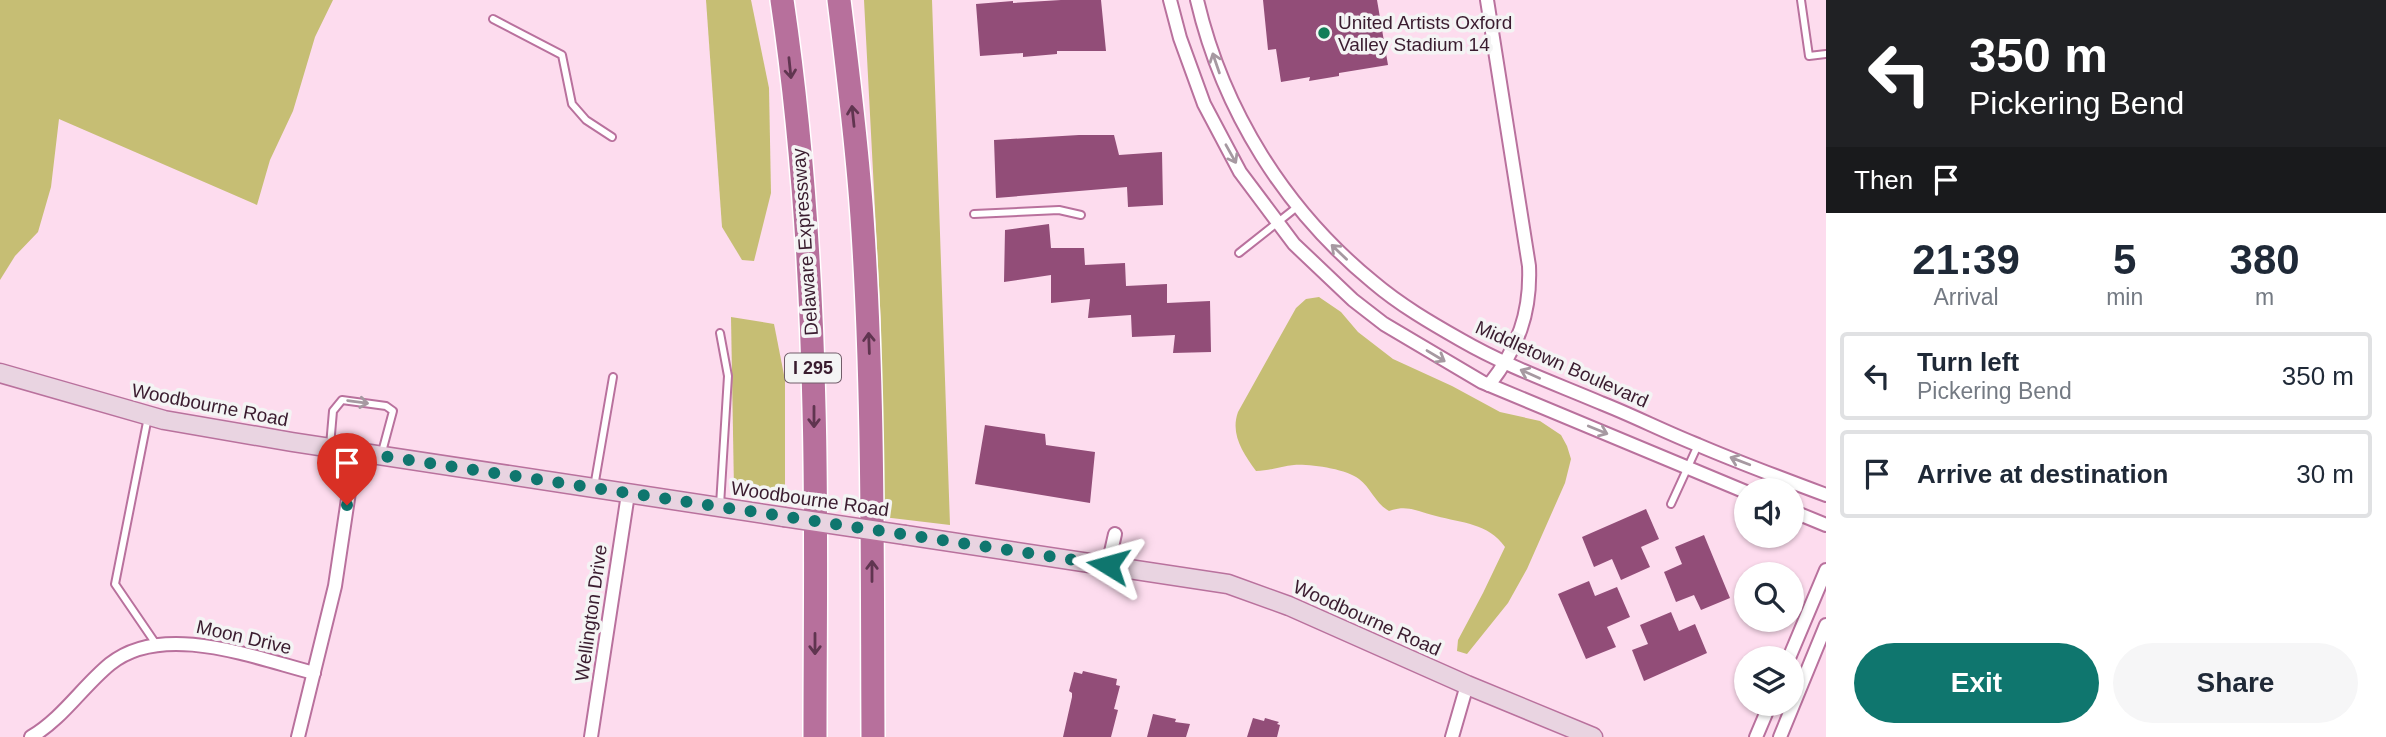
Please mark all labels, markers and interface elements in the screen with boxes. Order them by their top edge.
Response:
place label: United Artists Oxford Valley Stadium 14 [1338,12,1512,55]
marker: United Artists Oxford Valley Stadium 14 [1316,25,1332,41]
icon: left [1854,28,1945,119]
text: 350 m [1969,28,2108,82]
one-way arrow [1209,52,1222,74]
one-way arrow [784,56,797,79]
text: Pickering Bend [1969,85,2184,121]
one-way arrow [846,106,859,128]
one-way arrow [1224,143,1238,164]
street label: Delaware Expressway [788,147,822,336]
icon: arrive [1927,161,1965,199]
text: Then [1854,165,1913,195]
text: 21:39 [1912,236,2020,283]
text: 5 [2113,236,2136,283]
text: 380 [2230,236,2300,283]
one-way arrow [1331,243,1348,260]
text: Arrival [1933,284,1999,310]
text: min [2106,284,2143,310]
text: m [2255,284,2274,310]
street label: Middletown Boulevard [1472,316,1652,412]
one-way arrow [862,332,875,355]
text: Turn left [1917,347,2019,377]
one-way arrow [1426,348,1445,363]
road number: I 295 [785,354,841,382]
icon: left [1858,357,1896,395]
text: 350 m [2282,361,2354,391]
one-way arrow [1519,367,1541,380]
text: Pickering Bend [1917,378,2072,404]
street label: Woodbourne Road [130,380,290,430]
one-way arrow [346,396,369,409]
one-way arrow [808,405,821,428]
one-way arrow [1586,425,1608,438]
pin [317,433,377,505]
icon: arrive [328,444,366,482]
one-way arrow [1729,454,1751,467]
icon: arrive [1858,455,1896,493]
text: Arrive at destination [1917,459,2168,489]
text: 30 m [2296,459,2354,489]
street label: Woodbourne Road [730,478,890,520]
map controls [1734,478,1804,716]
button: sound [1734,478,1804,548]
position arrow [1071,528,1145,602]
street label: Wellington Drive [571,543,611,683]
one-way arrow [865,560,879,583]
button: search [1734,562,1804,632]
street label: Woodbourne Road [1290,576,1444,660]
street label: Moon Drive [194,616,294,658]
one-way arrow [808,633,822,656]
button: Exit [1854,643,2099,723]
button: Share [2113,643,2358,723]
button: layers [1734,646,1804,716]

